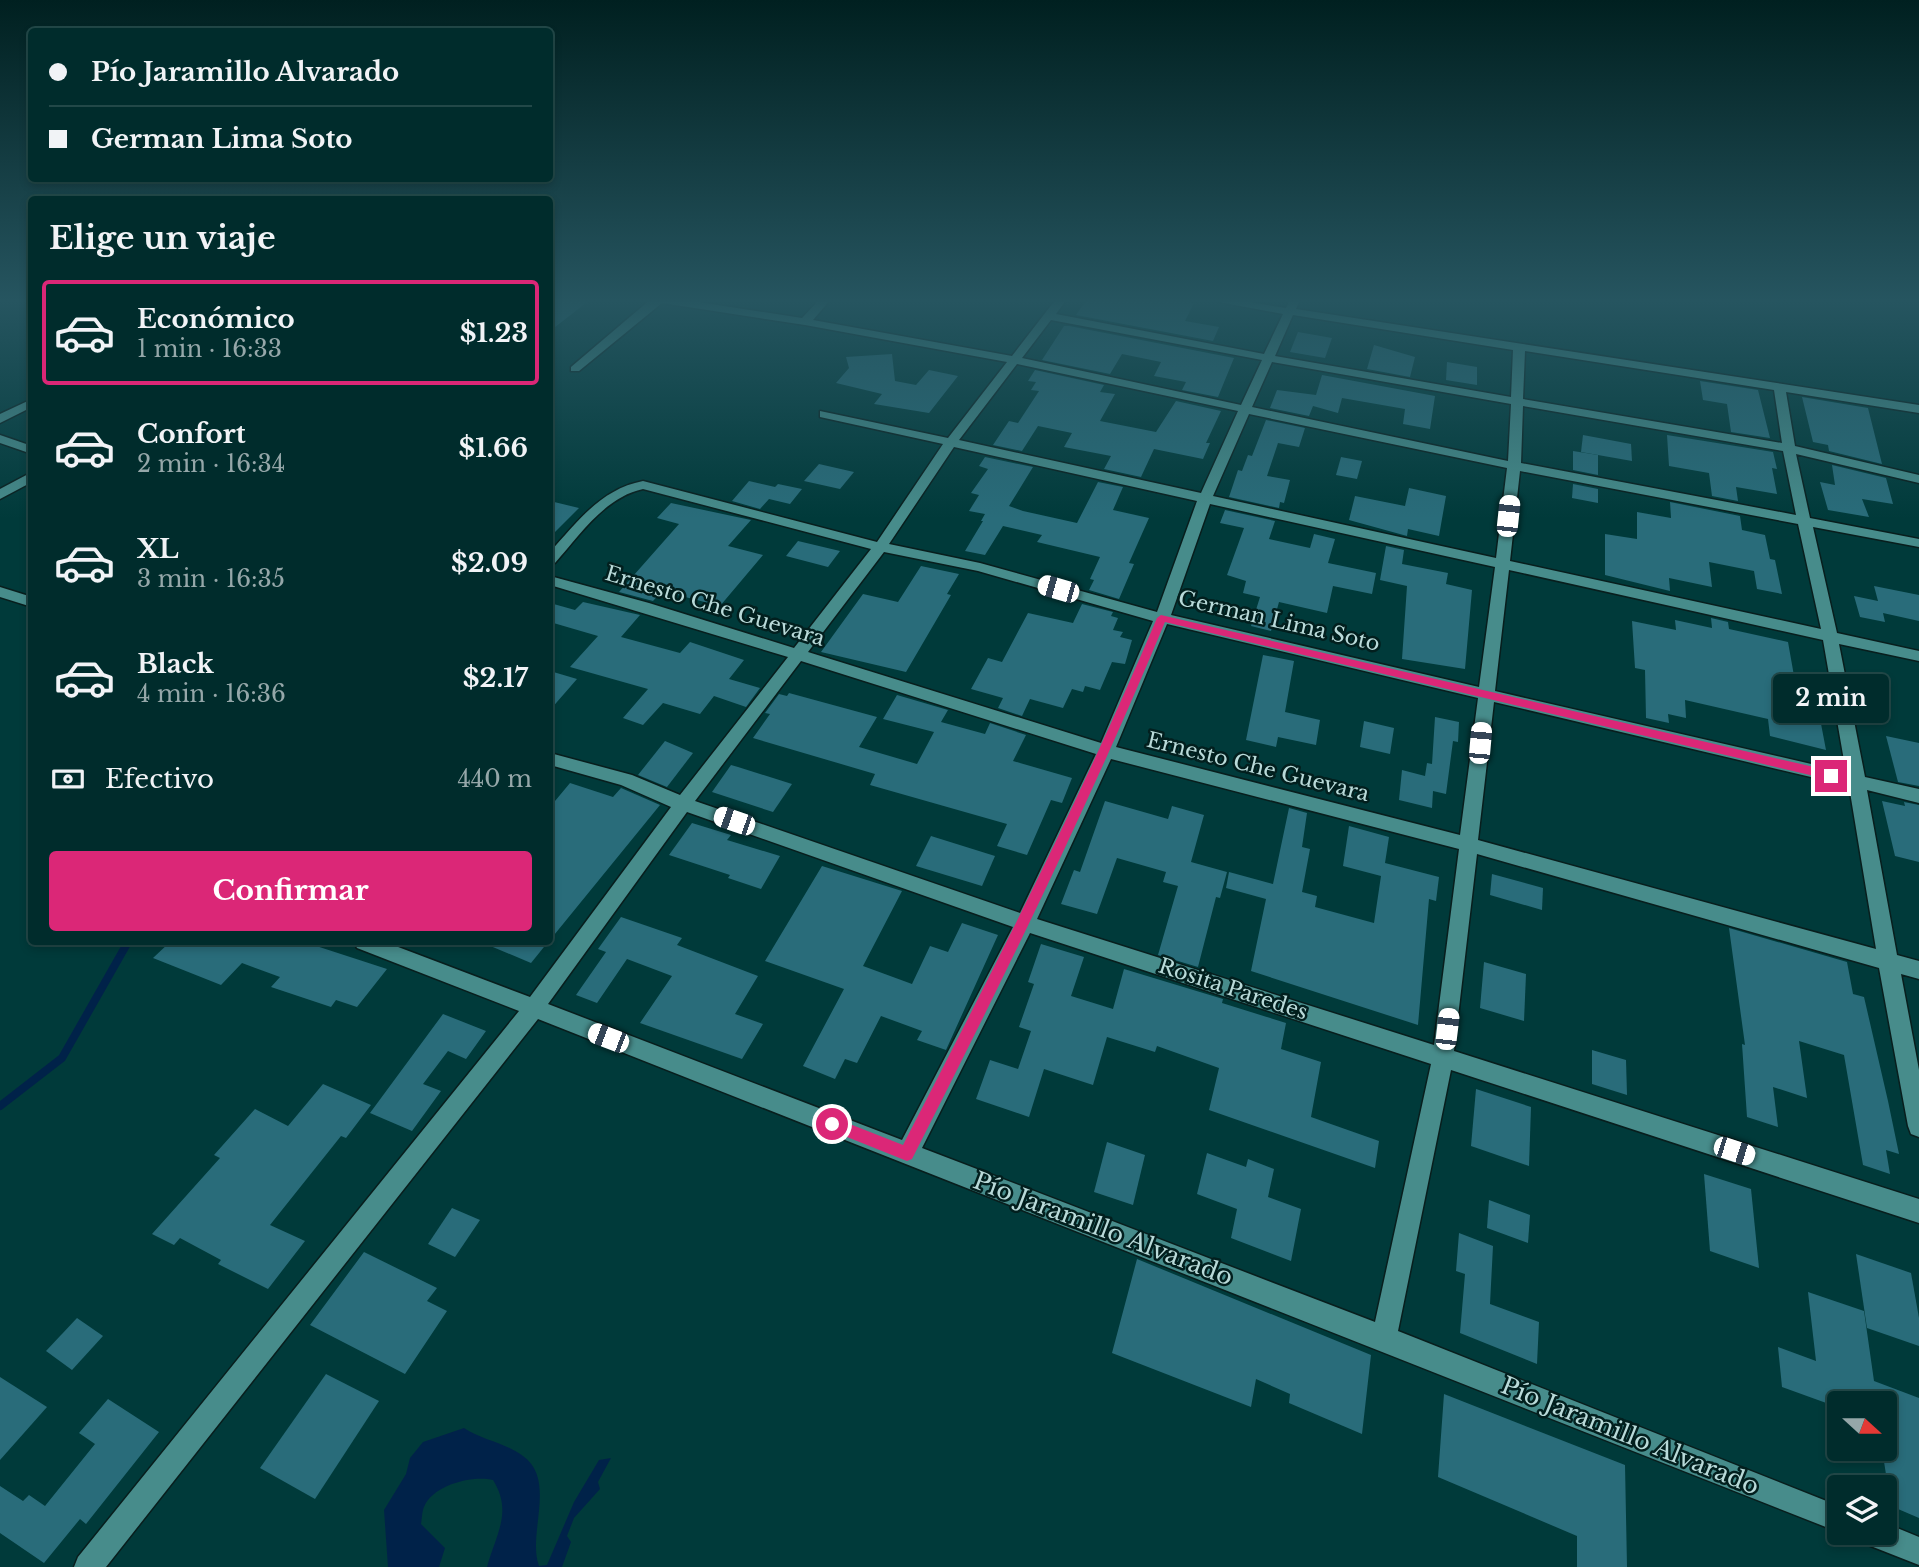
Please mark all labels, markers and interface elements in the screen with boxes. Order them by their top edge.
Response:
text: Pío Jaramillo Alvarado [91,56,399,88]
text: German Lima Soto [91,123,353,155]
text: Elige un viaje [49,218,276,258]
icon: car [53,301,116,364]
text: Económico [137,303,295,335]
text: $1.23 [460,317,528,349]
text: 1 min · 16:33 [137,335,282,363]
icon: car [53,416,116,479]
text: Confort [137,418,246,450]
text: $1.66 [458,432,528,464]
text: 2 min · 16:34 [137,450,285,478]
car [1496,494,1521,538]
icon: car [53,531,116,594]
text: XL [137,533,179,565]
text: $2.09 [451,547,528,579]
street label: Ernesto Che Guevara [602,560,828,652]
text: 3 min · 16:35 [137,565,285,593]
car [1035,573,1082,605]
street label: German Lima Soto [1176,585,1382,657]
icon: car [53,646,116,709]
text: Black [137,648,214,680]
text: $2.17 [463,662,528,694]
callout: 2 min [1773,674,1889,724]
text: 4 min · 16:36 [137,680,286,708]
text: 2 min [1795,684,1867,712]
car [1468,721,1493,765]
street label: Ernesto Che Guevara [1144,727,1372,807]
icon: cash [49,760,87,798]
route end [1815,760,1847,792]
text: Efectivo [105,763,214,795]
text: 440 m [457,765,532,793]
car [711,804,758,838]
button: Confirmar [49,851,532,931]
street label: Rosita Paredes [1155,953,1311,1025]
car [1435,1007,1460,1051]
car [585,1021,632,1055]
route start [816,1108,848,1140]
car [1711,1135,1758,1167]
street label: Pío Jaramillo Alvarado [969,1166,1237,1291]
street label: Pío Jaramillo Alvarado [1497,1370,1763,1501]
north arrow [1827,1391,1897,1461]
map controls [1827,1391,1897,1545]
button: layers [1827,1475,1897,1545]

